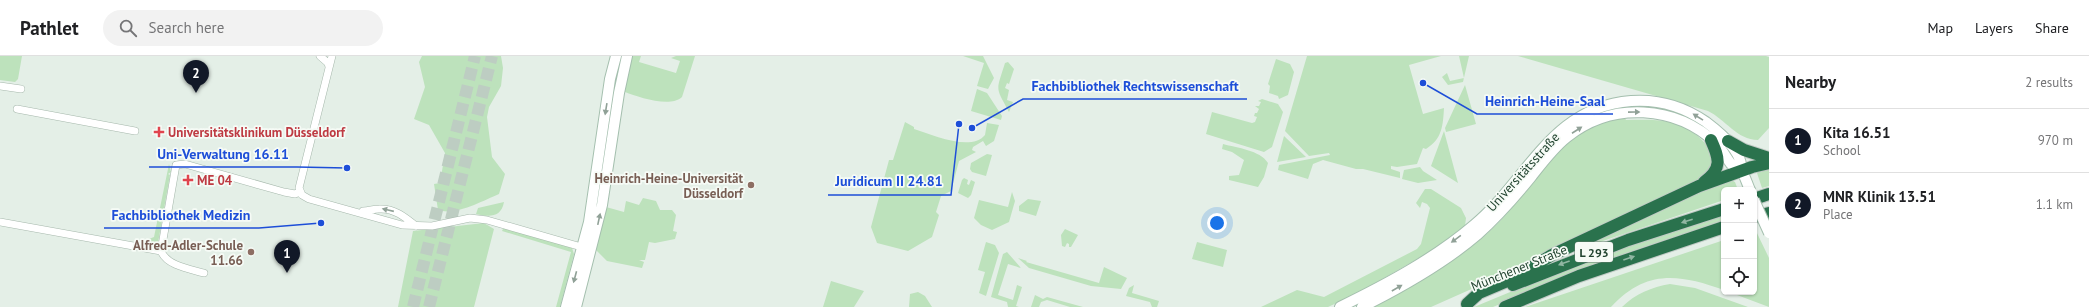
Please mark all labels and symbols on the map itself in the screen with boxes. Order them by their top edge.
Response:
pin: 2 [183,60,209,93]
callout: Fachbibliothek Rechtswissenschaft [1023,73,1247,99]
text: Fachbibliothek Rechtswissenschaft [1031,77,1239,95]
callout: Heinrich-Heine-Saal [1477,88,1613,114]
text: Heinrich-Heine-Saal [1485,92,1606,110]
one-way arrow [603,103,609,115]
one-way arrow [1628,109,1641,115]
one-way arrow [1693,113,1703,121]
place label: Universitätsklinikum Düsseldorf [168,124,346,141]
marker: Universitätsklinikum Düsseldorf [153,126,165,138]
one-way arrow [1571,127,1583,134]
street label: Universitätsstraße [1483,129,1563,215]
callout: Uni-Verwaltung 16.11 [149,141,297,167]
text: Uni-Verwaltung 16.11 [157,145,289,163]
callout: Juridicum II 24.81 [828,169,951,195]
place label: Heinrich-Heine-Universität Düsseldorf [594,170,744,202]
place label: ME 04 [197,172,233,189]
text: Juridicum II 24.81 [834,172,943,190]
marker: ME 04 [182,174,194,186]
marker: Heinrich-Heine-Universität Düsseldorf [746,180,756,190]
callout: Fachbibliothek Medizin [104,202,259,228]
text: Fachbibliothek Medizin [112,206,250,224]
one-way arrow [382,207,395,213]
one-way arrow [596,213,602,225]
your location [1207,213,1227,233]
one-way arrow [1681,218,1693,224]
one-way arrow [1451,234,1461,242]
place label: Alfred-Adler-Schule 11.66 [133,237,243,269]
pin: 1 [274,240,300,273]
street label: Münchener Straße [1468,241,1570,295]
road number: L 293 [1575,242,1613,262]
marker: Alfred-Adler-Schule 11.66 [246,247,256,257]
one-way arrow [1623,255,1635,261]
one-way arrow [1558,261,1570,267]
one-way arrow [571,271,577,283]
one-way arrow [1391,285,1402,292]

